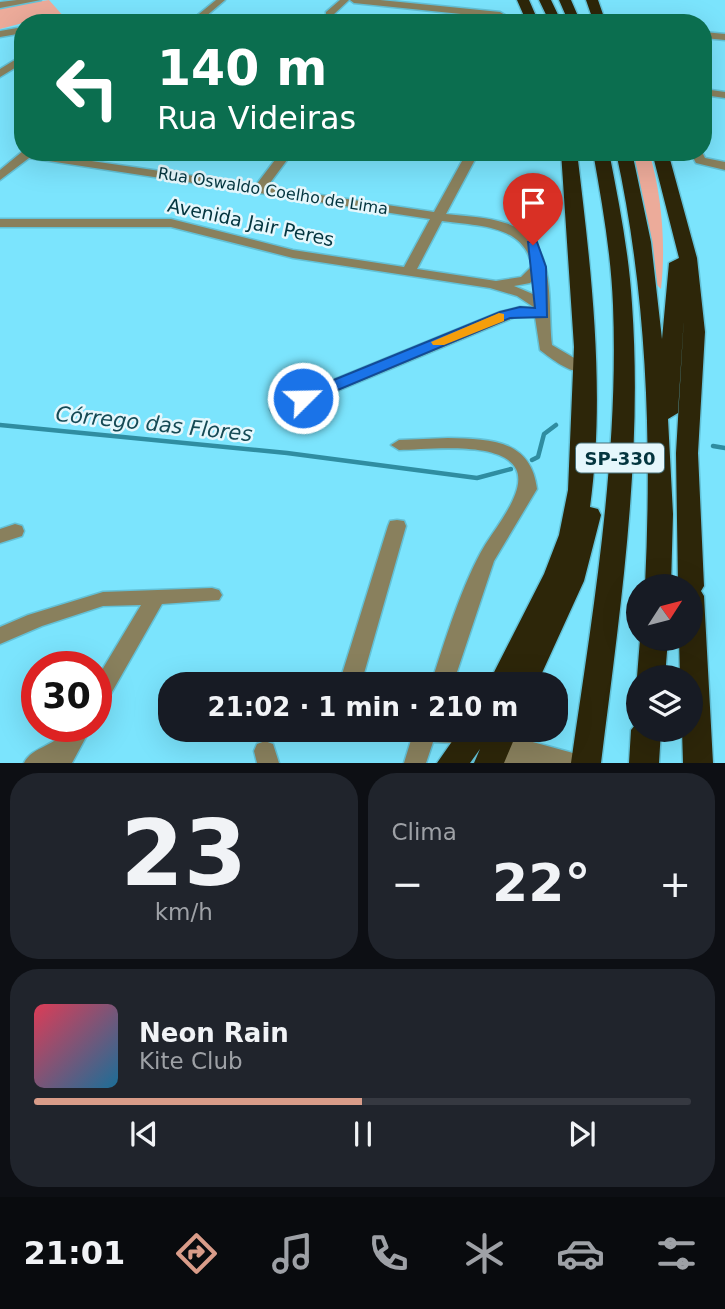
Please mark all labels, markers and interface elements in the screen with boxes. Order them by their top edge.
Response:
text: 140 m [157,40,327,97]
icon: left [42,42,133,133]
text: Rua Videiras [157,99,356,137]
street label: Rua Oswaldo Coelho de Lima [157,163,389,219]
pin [503,173,563,245]
icon: arrive [514,184,552,222]
street label: Avenida Jair Peres [166,194,336,250]
position arrow [266,361,340,435]
water label: Córrego das Flores [54,402,254,446]
road number: SP-330 [576,444,664,472]
north arrow [626,574,704,651]
map controls [626,574,703,742]
speed limit sign: 30 [21,651,112,742]
button: layers [626,665,703,742]
text: 21:02 · 1 min · 210 m [208,692,518,722]
text: 23 [120,801,247,906]
text: Clima [392,819,457,845]
text: 22° [492,853,590,913]
text: − [392,862,423,906]
text: + [659,862,691,906]
text: km/h [155,899,213,925]
text: Neon Rain [139,1018,289,1048]
text: Kite Club [139,1048,243,1074]
icon: previous [125,1115,163,1153]
icon: pause [344,1115,382,1153]
icon: next [563,1115,601,1153]
icon: directions [172,1229,221,1278]
icon: music [268,1229,317,1278]
icon: phone [364,1229,413,1278]
icon: climate [460,1229,509,1278]
icon: car [556,1229,605,1278]
icon: filters [652,1229,701,1278]
text: 21:01 [24,1234,125,1272]

